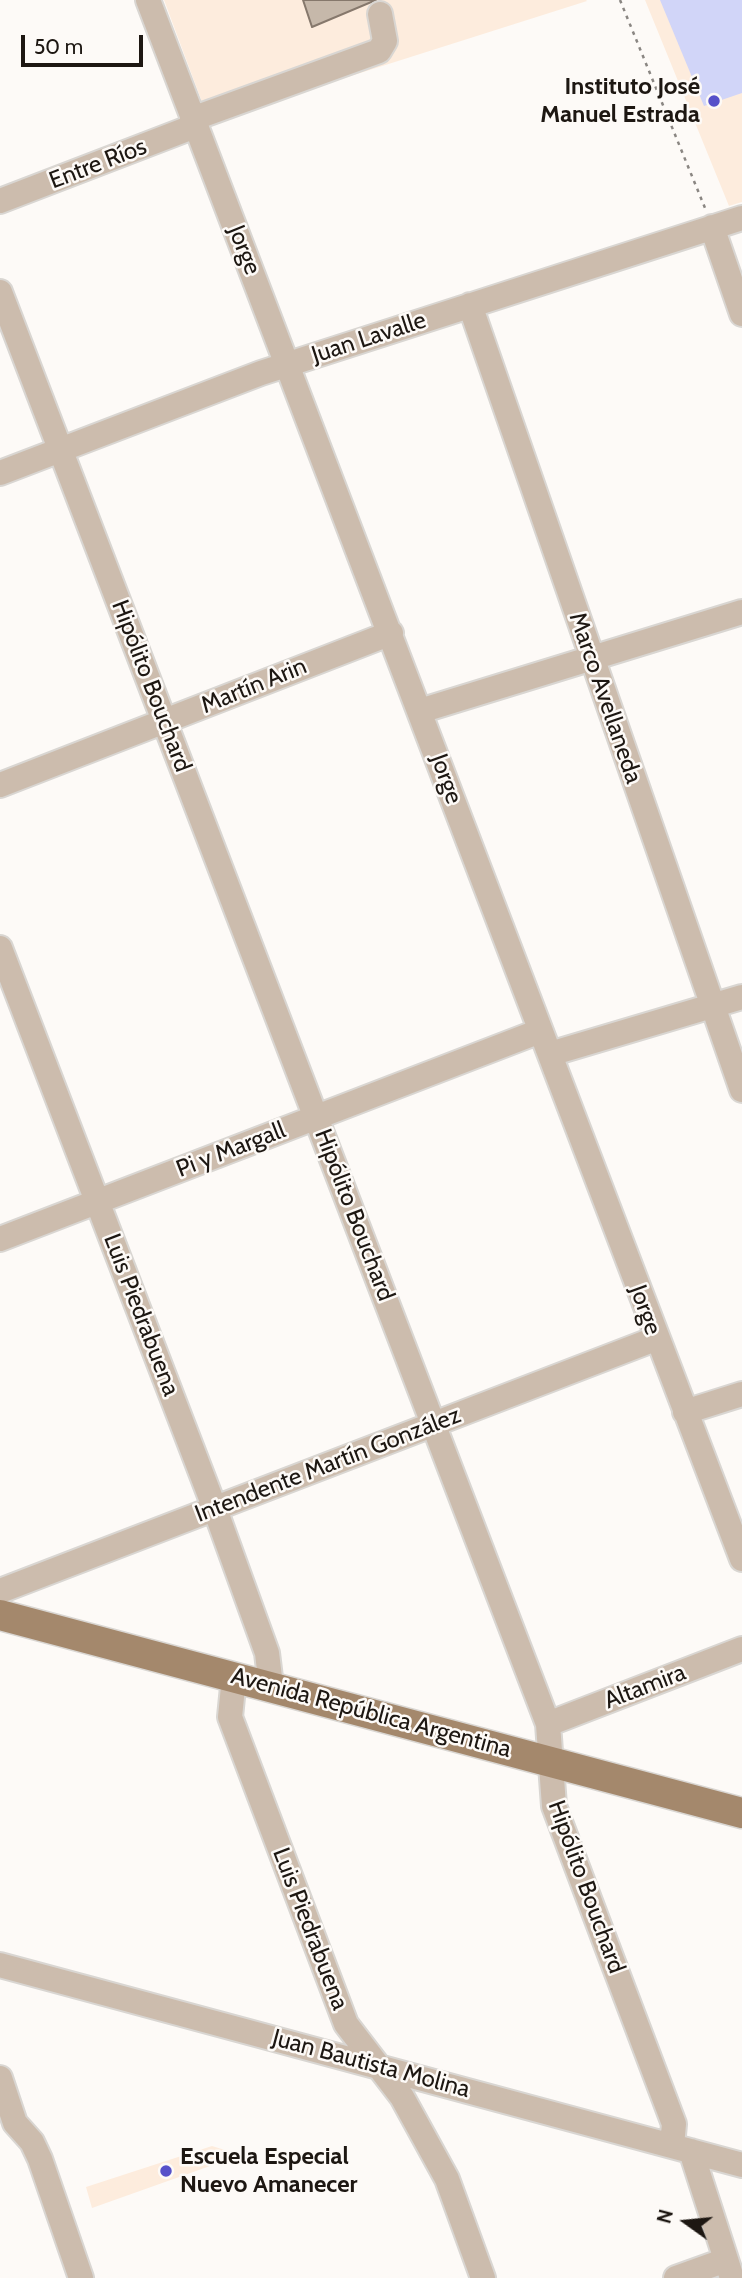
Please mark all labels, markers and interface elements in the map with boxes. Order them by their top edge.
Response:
scale bar [24,21,147,65]
text: 50 m [34,34,83,59]
place label: Instituto José Manuel Estrada [540,73,700,129]
marker: Instituto José Manuel Estrada [706,93,722,109]
street label: Entre Ríos [45,132,151,196]
street label: Jorge [221,221,267,279]
street label: Juan Lavalle [308,306,430,370]
street label: Hipólito Bouchard [105,596,197,776]
street label: Marco Avellaneda [562,609,648,787]
street label: Martín Arin [197,652,311,720]
street label: Jorge [424,750,468,808]
street label: Pi y Margall [172,1116,290,1184]
street label: Hipólito Bouchard [308,1125,400,1305]
street label: Luis Piedrabuena [97,1230,185,1400]
street label: Jorge [623,1281,667,1339]
street label: Intendente Martín González [191,1401,465,1529]
street label: Altamira [600,1658,690,1716]
street label: Avenida República Argentina [228,1662,514,1764]
street label: Hipólito Bouchard [541,1797,631,1977]
street label: Luis Piedrabuena [266,1844,354,2014]
street label: Juan Bautista Molina [269,2024,473,2104]
place label: Escuela Especial Nuevo Amanecer [180,2143,357,2199]
marker: Escuela Especial Nuevo Amanecer [158,2163,174,2179]
north arrow [651,2187,721,2257]
text: N [652,2207,678,2226]

